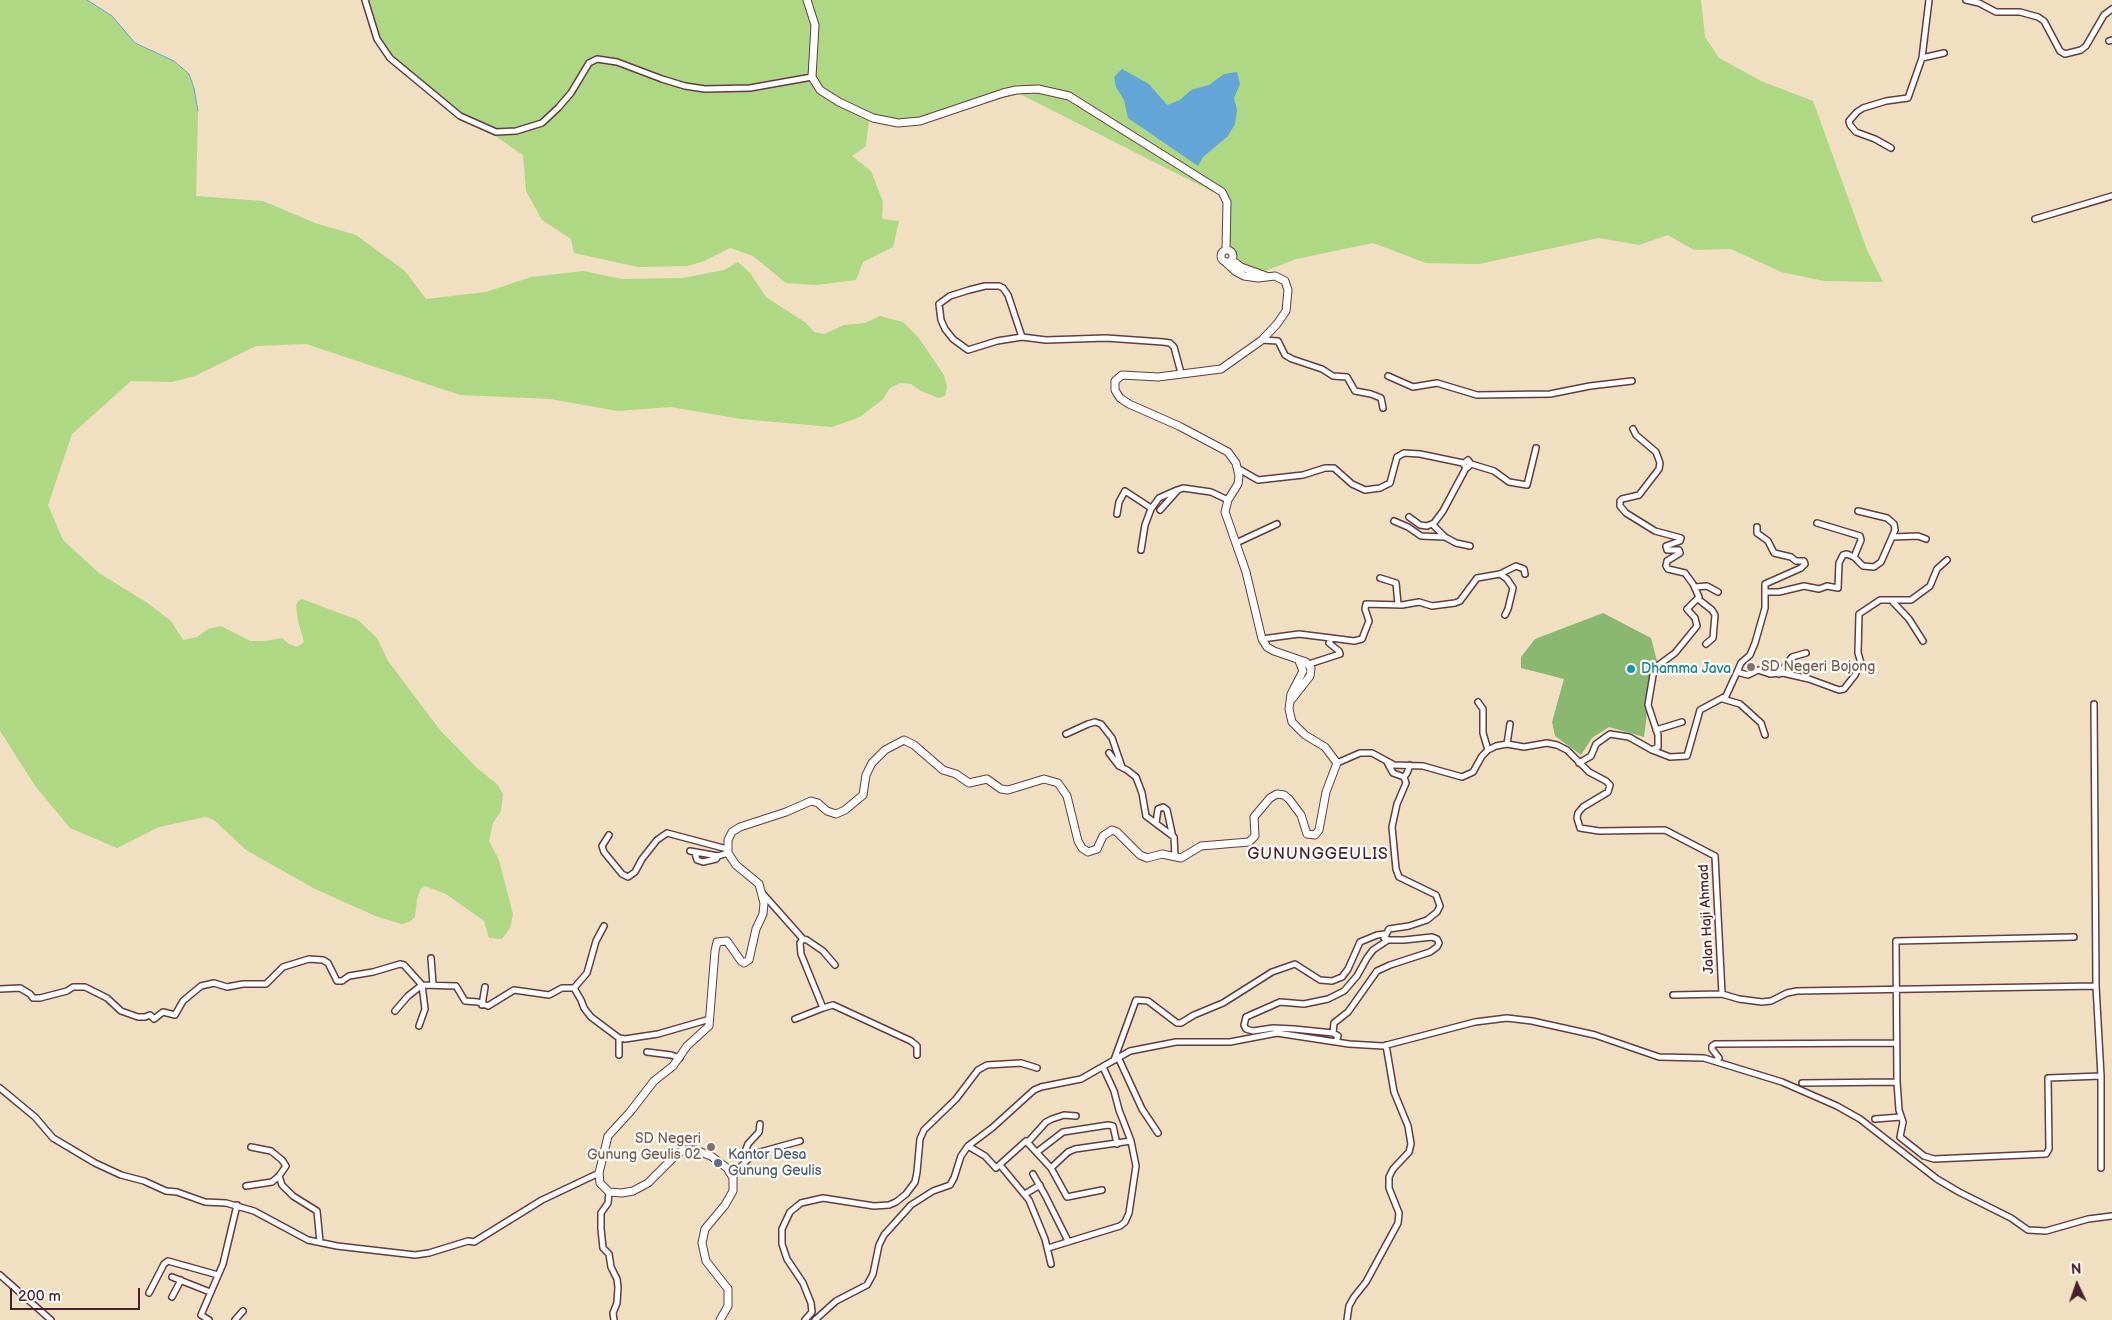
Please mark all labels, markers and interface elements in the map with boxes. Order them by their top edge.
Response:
place label: SD Negeri Bojong [1761,659,1875,675]
place label: Dhamma Java [1641,661,1731,677]
marker: SD Negeri Bojong [1745,661,1757,673]
marker: Dhamma Java [1625,663,1637,675]
district label: GUNUNGGEULIS [1246,845,1390,865]
street label: Jalan Haji Ahmad [1696,864,1718,974]
place label: SD Negeri Gunung Geulis 02 [587,1131,701,1164]
marker: SD Negeri Gunung Geulis 02 [705,1141,717,1153]
place label: Kantor Desa Gunung Geulis [728,1147,822,1180]
marker: Kantor Desa Gunung Geulis [712,1157,724,1169]
north arrow [2052,1260,2102,1310]
text: N [2070,1261,2082,1278]
scale bar [12,1278,142,1310]
text: 200 m [18,1287,61,1306]

